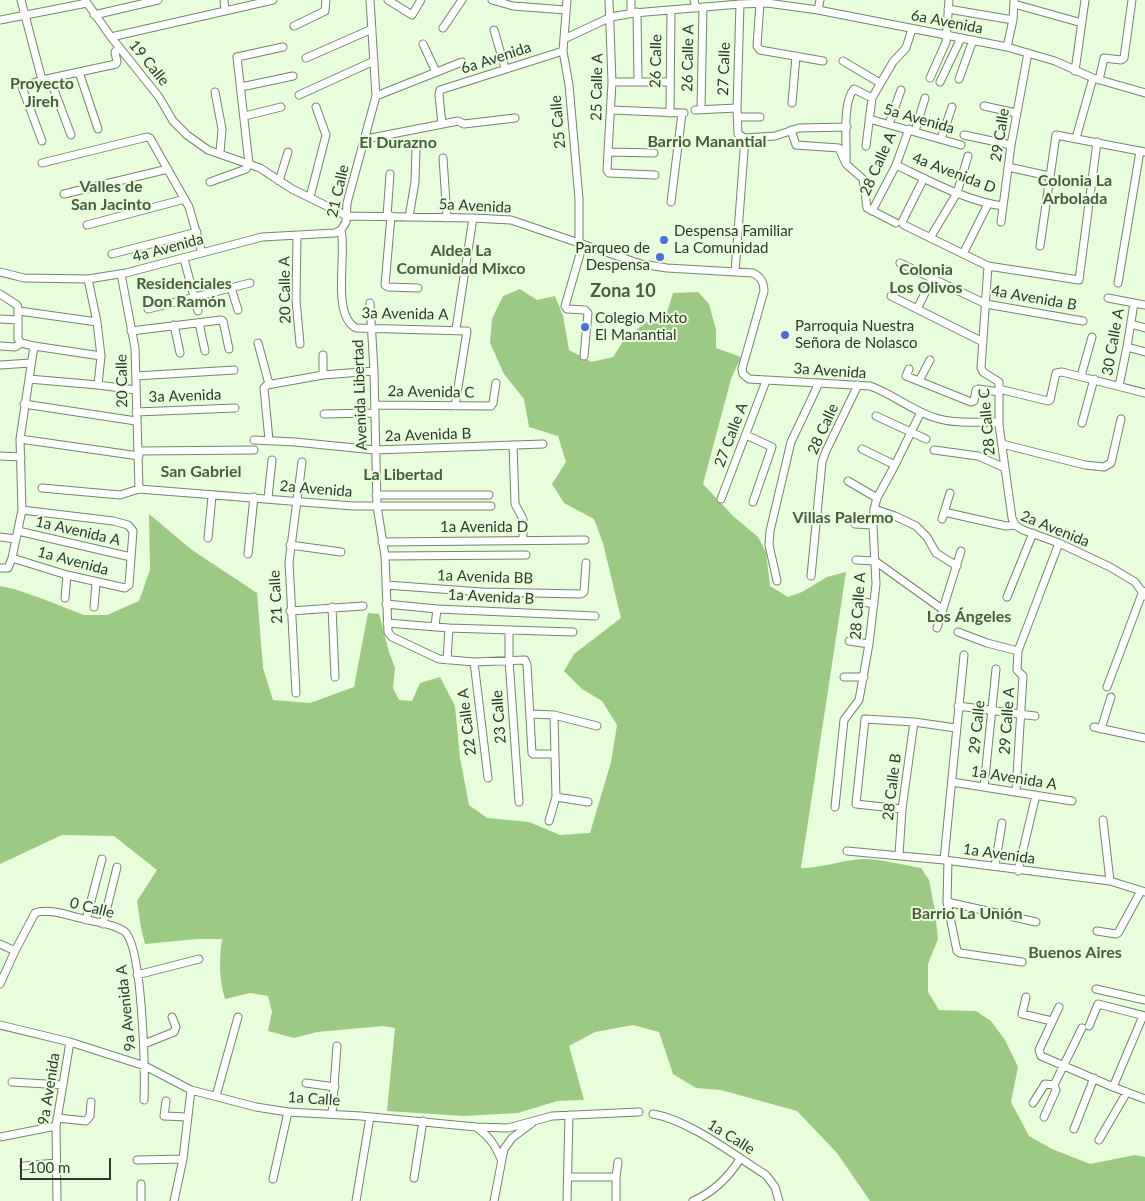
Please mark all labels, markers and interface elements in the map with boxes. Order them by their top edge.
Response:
street label: 6a Avenida [910,6,984,38]
street label: 26 Calle A [678,24,698,92]
street label: 26 Calle [647,34,665,88]
street label: 19 Calle [125,36,173,90]
street label: 6a Avenida [459,38,533,78]
street label: 27 Calle [714,42,734,96]
street label: 25 Calle A [587,53,607,121]
district label: Proyecto Jireh [10,74,74,112]
street label: 25 Calle [547,94,569,150]
street label: 5a Avenida [882,100,956,138]
street label: 29 Calle [987,107,1013,163]
street label: 28 Calle A [856,129,900,199]
district label: Barrio Manantial [647,132,767,152]
district label: El Durazno [359,133,437,153]
street label: 4a Avenida D [910,149,998,197]
street label: 21 Calle [323,163,353,219]
district label: Colonia La Arbolada [1038,171,1112,209]
district label: Valles de San Jacinto [71,177,151,215]
street label: 5a Avenida [438,195,512,217]
place label: Despensa Familiar La Comunidad [674,222,793,257]
street label: 4a Avenida [130,230,206,266]
marker: Despensa Familiar La Comunidad [658,234,670,246]
place label: Parqueo de Despensa [575,239,650,274]
district label: Aldea La Comunidad Mixco [396,241,526,279]
marker: Parqueo de Despensa [654,251,666,263]
street label: 20 Calle A [275,256,295,324]
district label: Colonia Los Olivos [889,260,963,298]
district label: Residenciales Don Ramón [136,274,232,312]
district label: Zona 10 [590,280,656,302]
street label: 4a Avenida B [990,282,1078,314]
street label: 3a Avenida A [361,304,449,324]
street label: 30 Calle A [1098,307,1128,377]
place label: Colegio Mixto El Manantial [595,309,687,344]
place label: Parroquia Nuestra Señora de Nolasco [795,317,917,352]
marker: Colegio Mixto El Manantial [579,321,591,333]
marker: Parroquia Nuestra Señora de Nolasco [779,329,791,341]
street label: Avenida Libertad [349,339,371,451]
street label: 20 Calle [113,354,131,408]
street label: 3a Avenida [793,359,867,383]
street label: 2a Avenida C [388,382,474,402]
street label: 3a Avenida [148,386,222,406]
street label: 28 Calle C [975,388,999,456]
street label: 27 Calle A [710,400,752,470]
street label: 28 Calle [804,401,842,457]
street label: 2a Avenida B [385,424,471,446]
district label: San Gabriel [160,462,242,482]
district label: La Libertad [363,465,443,485]
street label: 2a Avenida [279,477,353,501]
street label: 2a Avenida [1018,507,1092,551]
district label: Villas Palermo [792,508,894,528]
street label: 1a Avenida A [34,512,122,550]
street label: 1a Avenida D [440,518,528,536]
street label: 1a Avenida [35,543,111,579]
street label: 1a Avenida BB [437,566,533,588]
street label: 21 Calle [266,570,286,624]
street label: 28 Calle A [847,572,869,640]
street label: 1a Avenida B [447,586,535,608]
district label: Los Ángeles [927,607,1011,627]
street label: 22 Calle A [454,687,480,757]
street label: 29 Calle A [996,687,1018,755]
street label: 23 Calle [488,690,510,744]
street label: 29 Calle [965,699,989,755]
street label: 28 Calle B [879,753,905,821]
street label: 1a Avenida A [970,762,1058,794]
street label: 1a Avenida [962,840,1036,868]
street label: 0 Calle [68,894,116,922]
district label: Barrio La Unión [912,904,1022,924]
district label: Buenos Aires [1028,943,1122,963]
street label: 9a Avenida A [113,964,139,1052]
street label: 9a Avenida [34,1052,64,1126]
street label: 1a Calle [287,1088,341,1110]
street label: 1a Calle [704,1115,758,1159]
scale bar [22,1148,114,1180]
text: 100 m [28,1158,70,1176]

